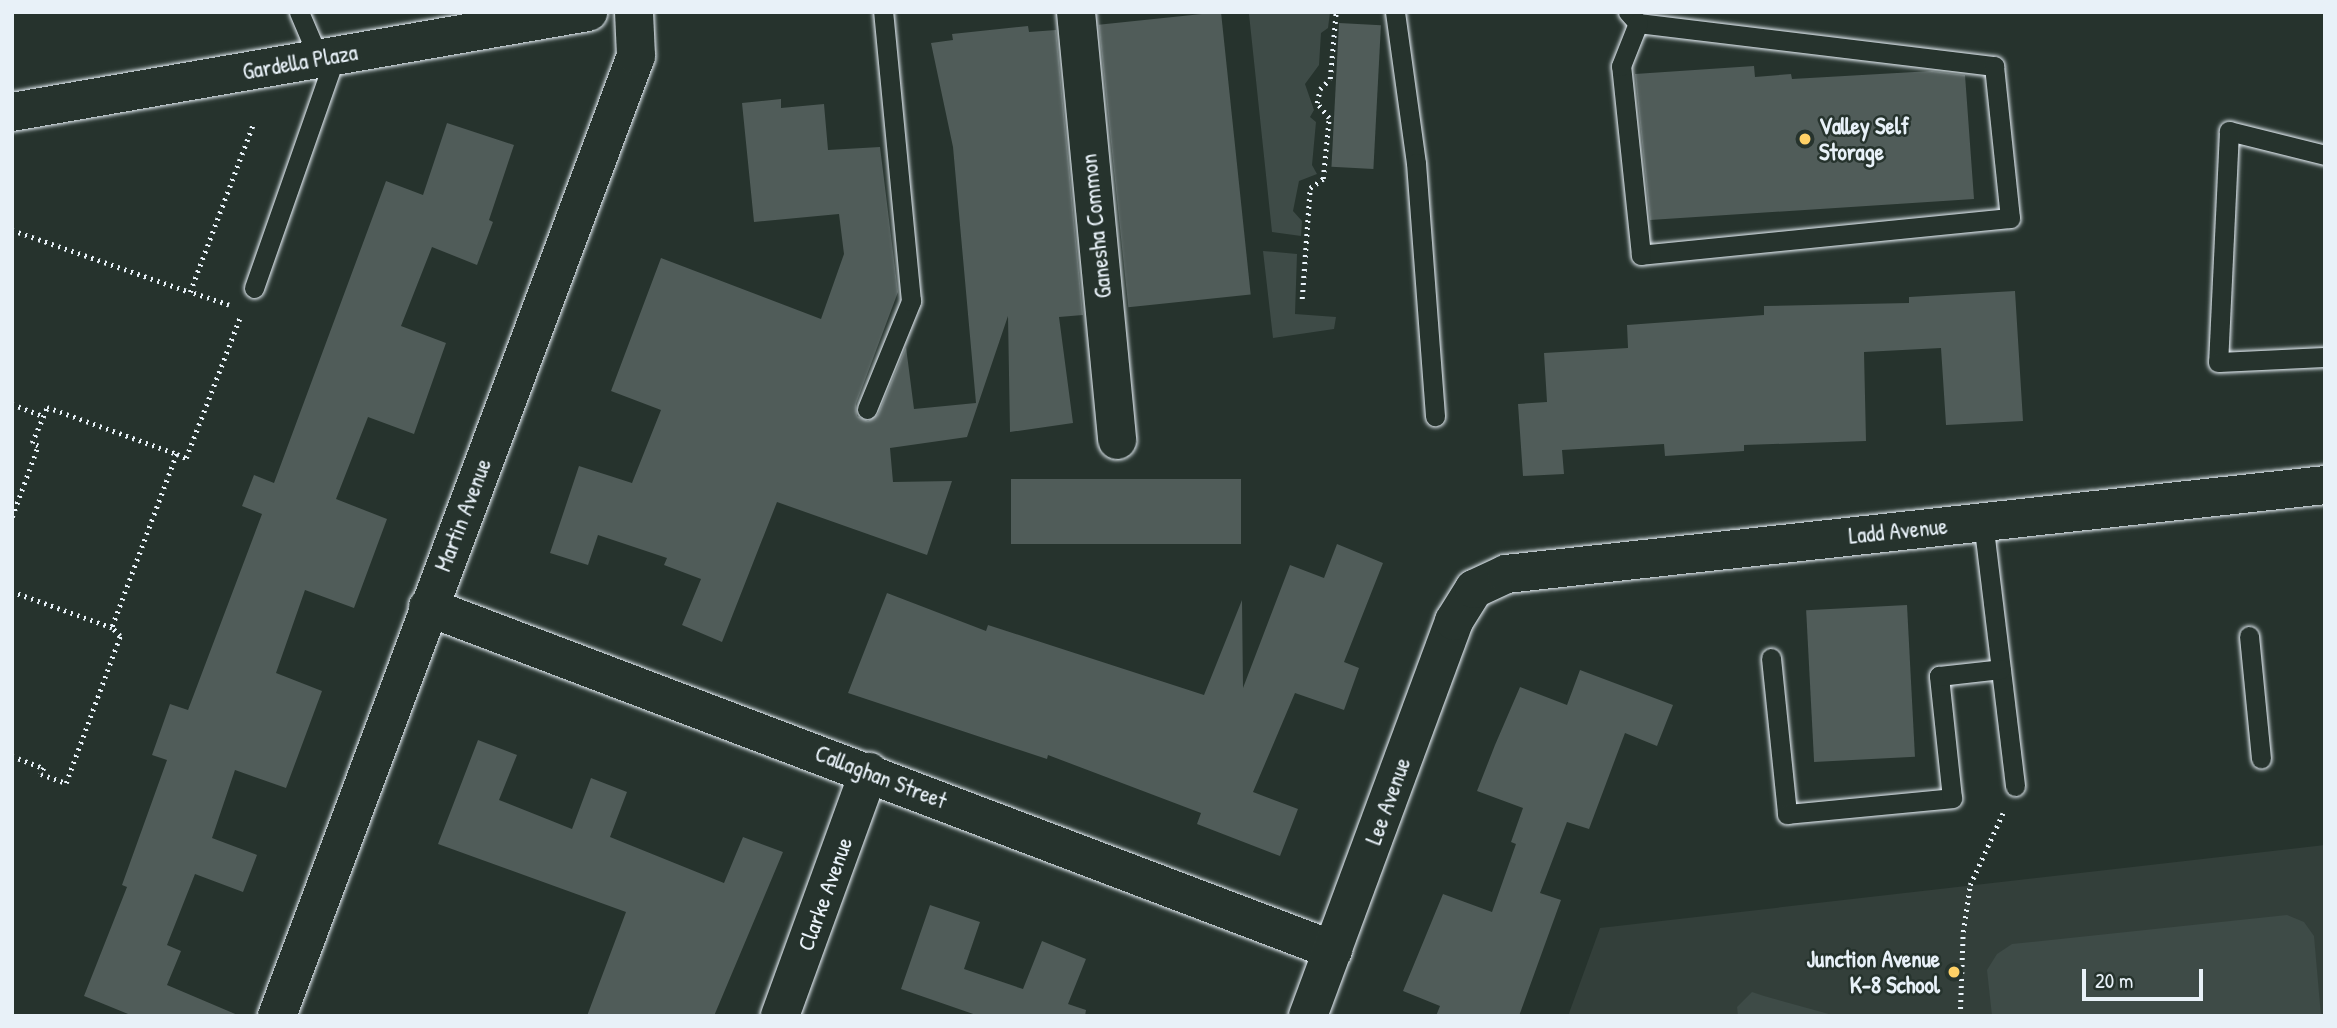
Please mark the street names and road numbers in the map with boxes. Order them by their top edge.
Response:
street label: Gardella Plaza [240,38,360,86]
street label: Ganesha Common [1075,152,1117,300]
street label: Martin Avenue [429,455,497,575]
street label: Ladd Avenue [1847,512,1949,550]
street label: Callaghan Street [811,739,951,815]
street label: Lee Avenue [1360,754,1416,848]
street label: Clarke Avenue [792,833,858,955]

